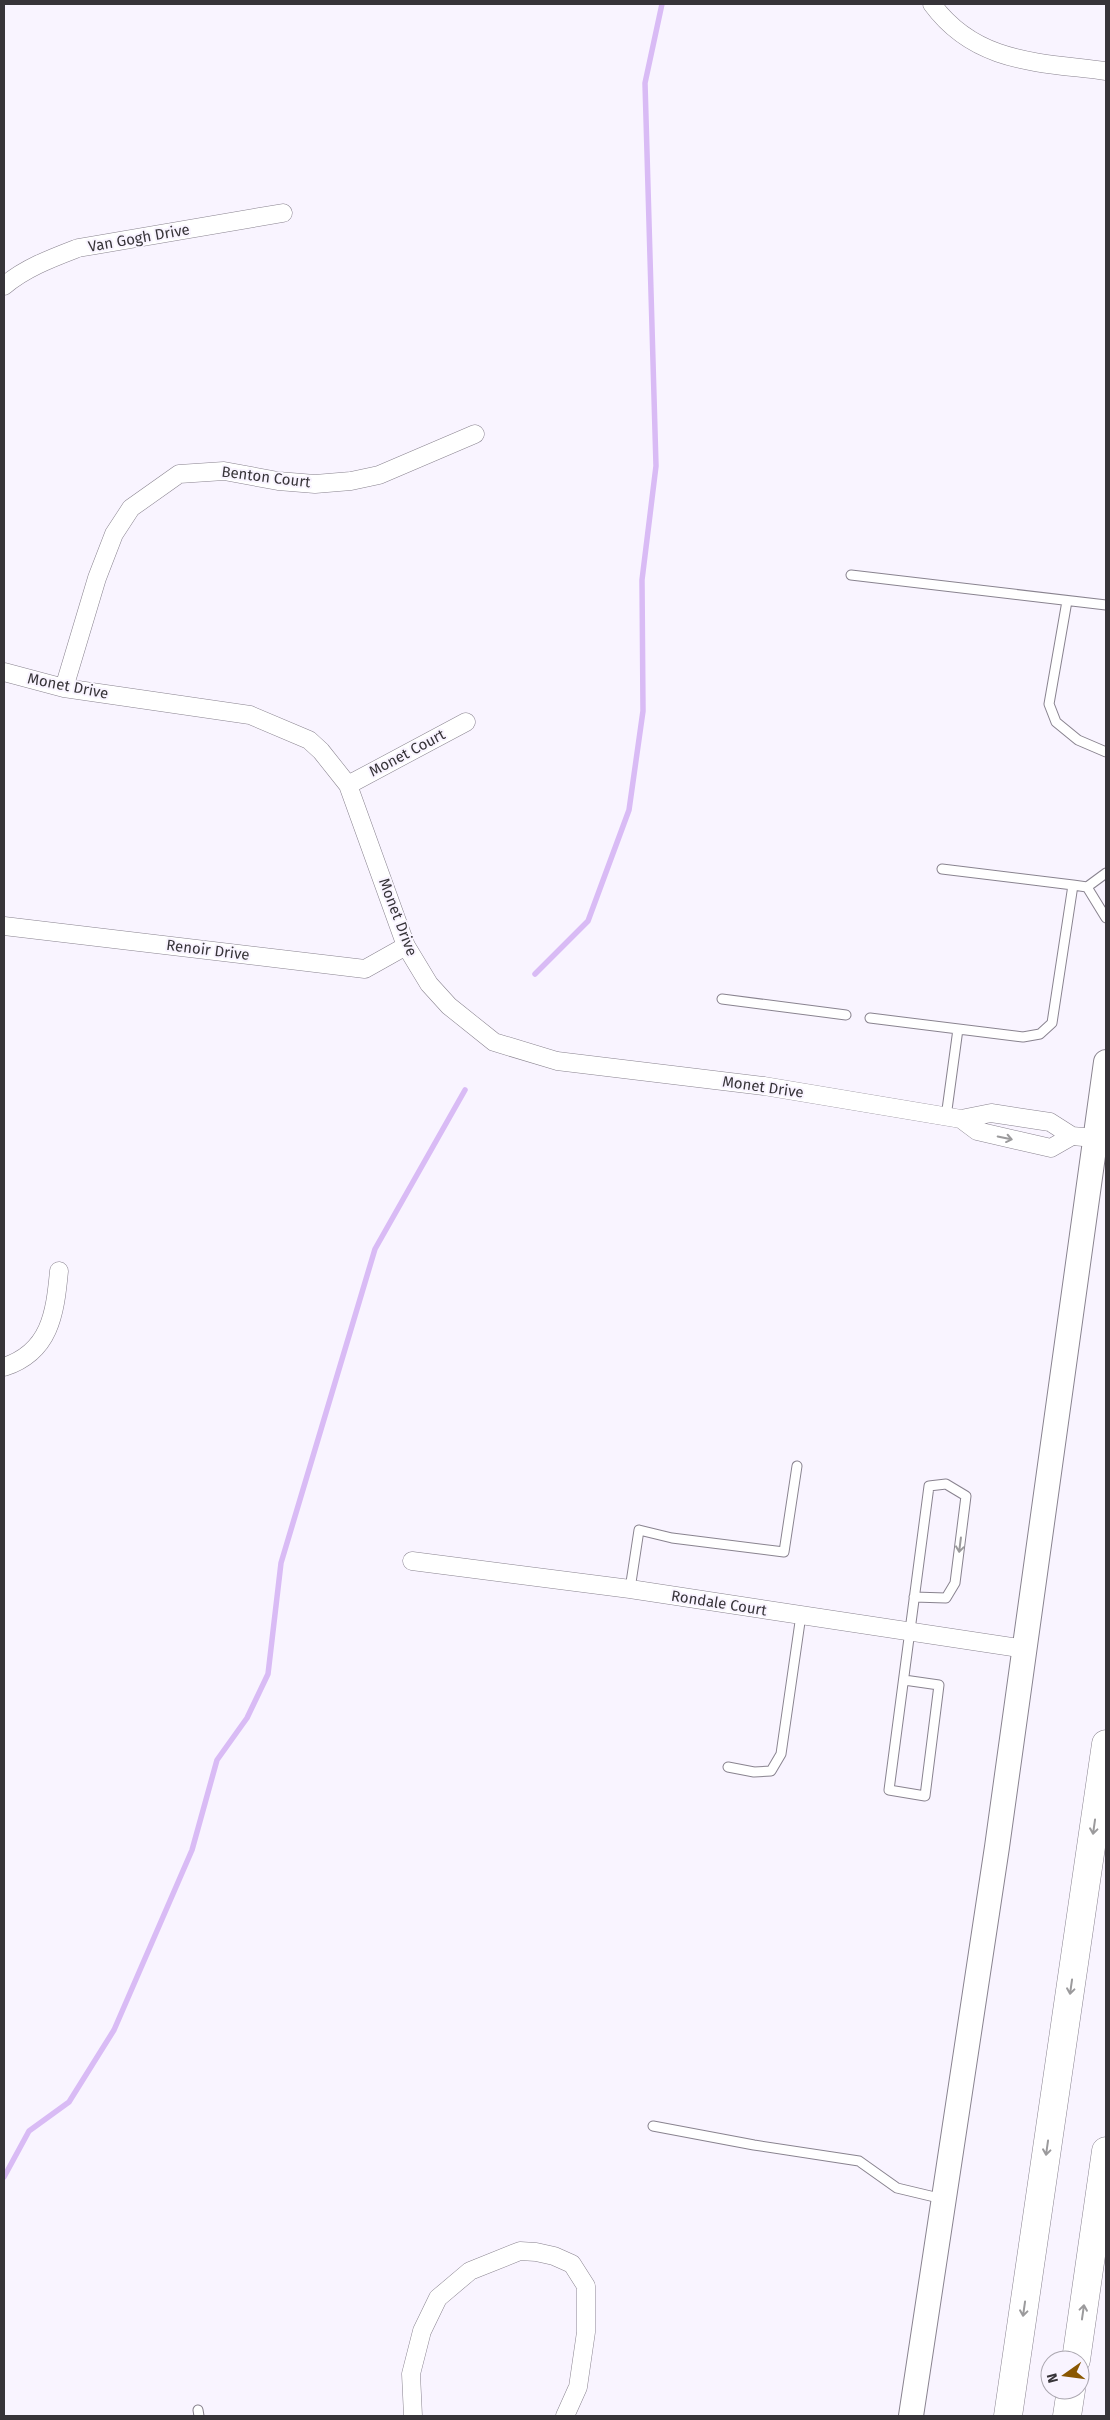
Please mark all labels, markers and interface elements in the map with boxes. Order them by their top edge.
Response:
street label: Van Gogh Drive [87,220,191,256]
street label: Benton Court [220,463,312,491]
street label: Monet Drive [26,669,110,703]
street label: Monet Court [366,725,449,781]
street label: Monet Drive [375,876,421,958]
street label: Renoir Drive [165,936,251,964]
street label: Monet Drive [721,1072,805,1102]
one-way arrow [996,1133,1012,1143]
one-way arrow [955,1536,965,1552]
street label: Rondale Court [670,1587,769,1620]
one-way arrow [1089,1818,1099,1834]
one-way arrow [1065,1979,1075,1995]
one-way arrow [1042,2140,1052,2156]
one-way arrow [1019,2301,1029,2317]
one-way arrow [1078,2304,1088,2320]
north arrow [1040,2350,1090,2400]
text: N [1043,2371,1062,2385]

